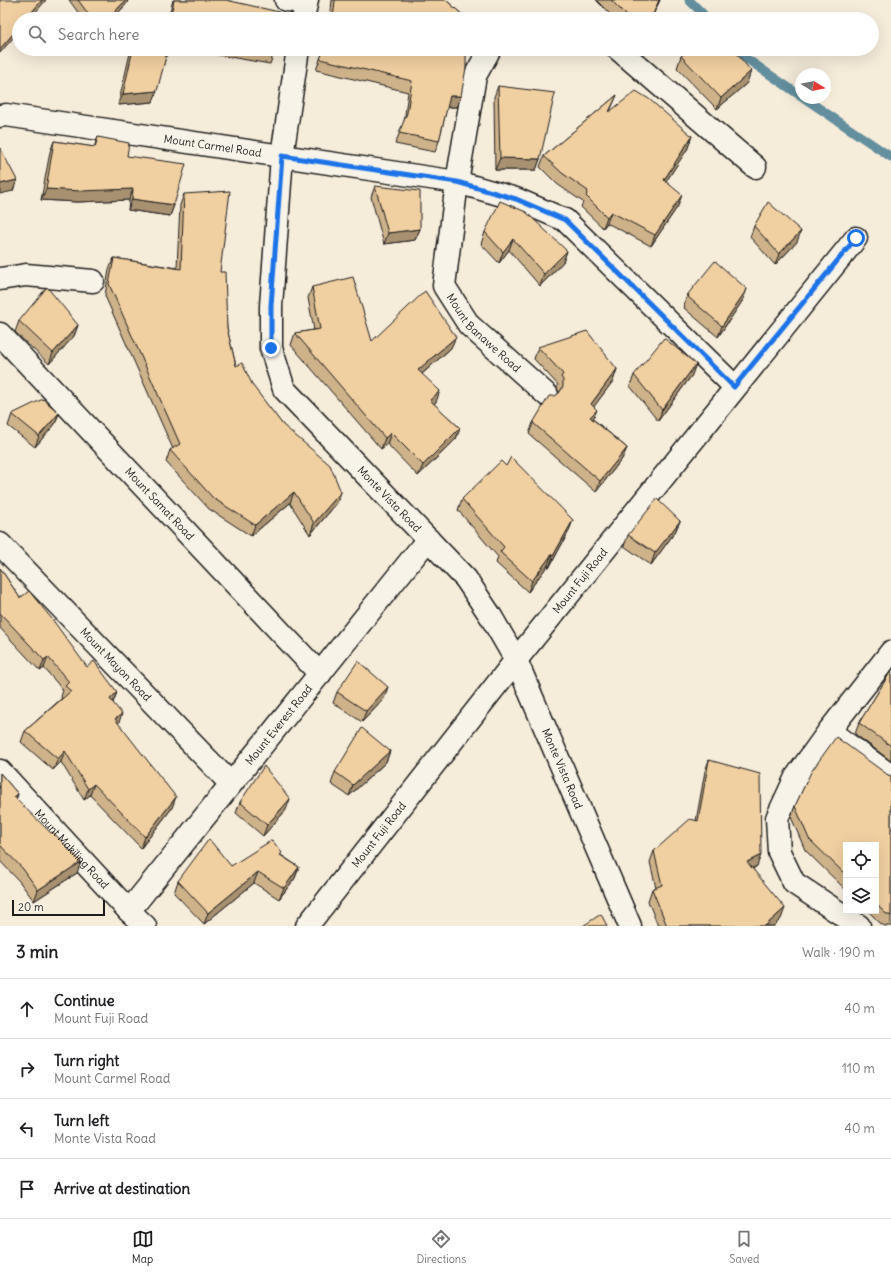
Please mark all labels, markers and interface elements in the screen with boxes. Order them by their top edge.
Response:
search box [12,12,879,56]
icon: search [26,23,48,45]
text: Search here [58,25,139,44]
north arrow [795,68,831,104]
street label: Mount Carmel Road [163,132,263,160]
route start [847,229,865,247]
street label: Mount Banawe Road [444,291,524,375]
route end [262,339,280,357]
street label: Monte Vista Road [355,463,425,535]
street label: Mount Samat Road [122,464,198,543]
street label: Mount Fuji Road [549,545,611,616]
street label: Mount Mayon Road [77,625,155,704]
street label: Mount Everest Road [242,681,316,768]
street label: Monte Vista Road [539,726,586,811]
street label: Mount Fuji Road [349,799,409,870]
street label: Mount Makiling Road [32,806,112,892]
map controls [843,842,879,914]
button: locate [843,842,879,878]
button: layers [843,878,879,914]
scale bar [12,898,105,917]
text: 20 m [18,900,44,914]
text: 3 min [16,941,58,963]
text: Walk · 190 m [802,944,875,961]
text: Continue [54,991,115,1010]
icon: ahead [16,998,38,1020]
text: 40 m [844,1000,875,1017]
text: Mount Fuji Road [54,1010,148,1027]
text: Turn right [54,1051,119,1070]
icon: right [16,1058,38,1080]
text: 110 m [842,1060,875,1077]
text: Mount Carmel Road [54,1070,170,1087]
text: Turn left [54,1111,109,1130]
icon: left [16,1118,38,1140]
text: 40 m [844,1120,875,1137]
text: Monte Vista Road [54,1130,156,1147]
icon: arrive [16,1178,38,1200]
text: Arrive at destination [54,1179,190,1198]
tab: Map [132,1228,154,1266]
tab: Directions [417,1228,466,1266]
tab: Saved [729,1228,759,1266]

